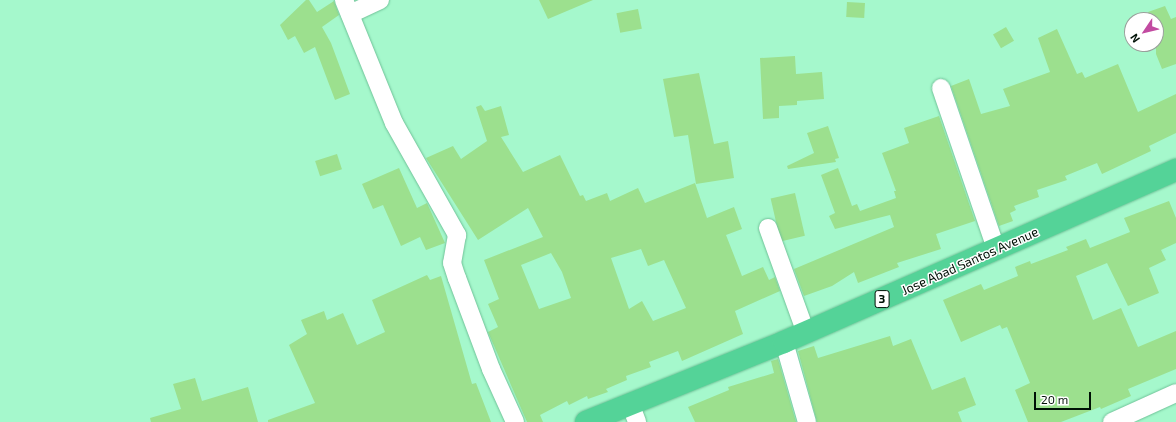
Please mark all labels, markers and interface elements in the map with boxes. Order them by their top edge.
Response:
north arrow [1124,12,1164,52]
text: N [1127,32,1142,46]
street label: Jose Abad Santos Avenue [899,224,1041,298]
road number: 3 [874,289,890,309]
scale bar [1036,384,1093,410]
text: 20 m [1041,392,1068,406]

